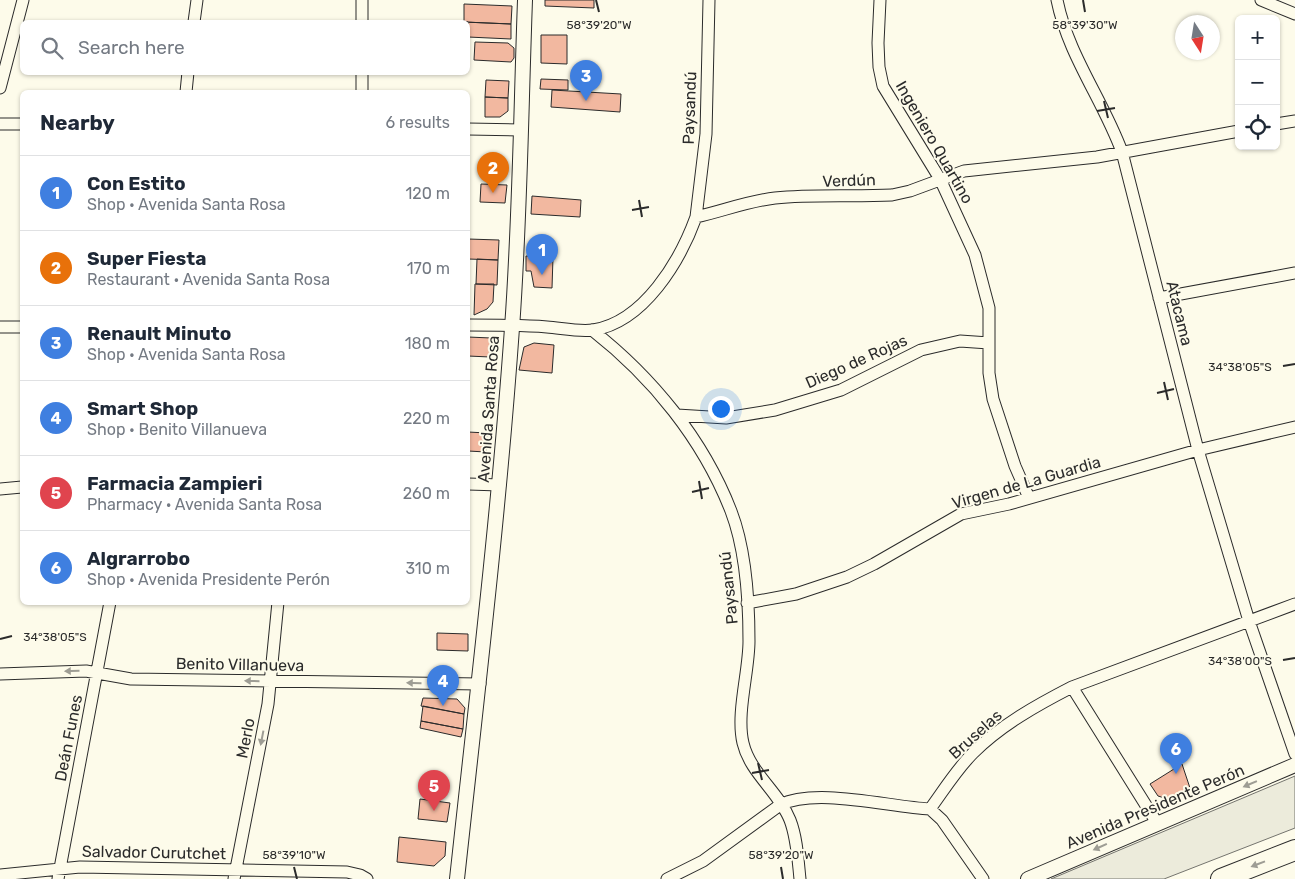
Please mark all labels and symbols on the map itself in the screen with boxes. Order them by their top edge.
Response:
north arrow [1175,15,1220,60]
text: 58°39'20"W [566,18,632,32]
text: 58°39'30"W [1052,18,1118,32]
pin: 3 [570,60,602,101]
street label: Paysandú [679,71,700,145]
street label: Ingeniero Quartino [892,78,977,207]
pin: 2 [477,152,509,193]
street label: Verdún [822,170,876,191]
pin: 1 [526,234,558,275]
street label: Atacama [1162,279,1197,347]
street label: Diego de Rojas [802,330,910,392]
street label: Avenida Santa Rosa [474,335,503,483]
text: 34°38'05"S [1208,360,1272,374]
your location [708,396,734,422]
street label: Virgen de La Guardia [950,452,1103,513]
street label: Paysandú [715,551,742,625]
text: 34°38'05"S [23,630,87,644]
street label: Benito Villanueva [176,654,304,675]
text: 34°38'00"S [1208,654,1272,668]
pin: 4 [427,665,459,706]
one-way arrow [64,667,80,675]
one-way arrow [243,677,259,685]
one-way arrow [406,679,422,687]
street label: Deán Funes [51,693,86,783]
street label: Bruselas [945,706,1006,763]
street label: Merlo [232,716,259,760]
one-way arrow [258,730,266,745]
pin: 6 [1160,733,1192,774]
street label: Avenida Presidente Perón [1063,760,1247,853]
pin: 5 [418,770,450,811]
one-way arrow [1243,780,1257,788]
street label: Salvador Curutchet [82,842,226,863]
one-way arrow [1093,844,1107,852]
text: 58°39'10"W [262,848,326,862]
text: 58°39'20"W [748,848,814,862]
one-way arrow [1251,861,1265,869]

